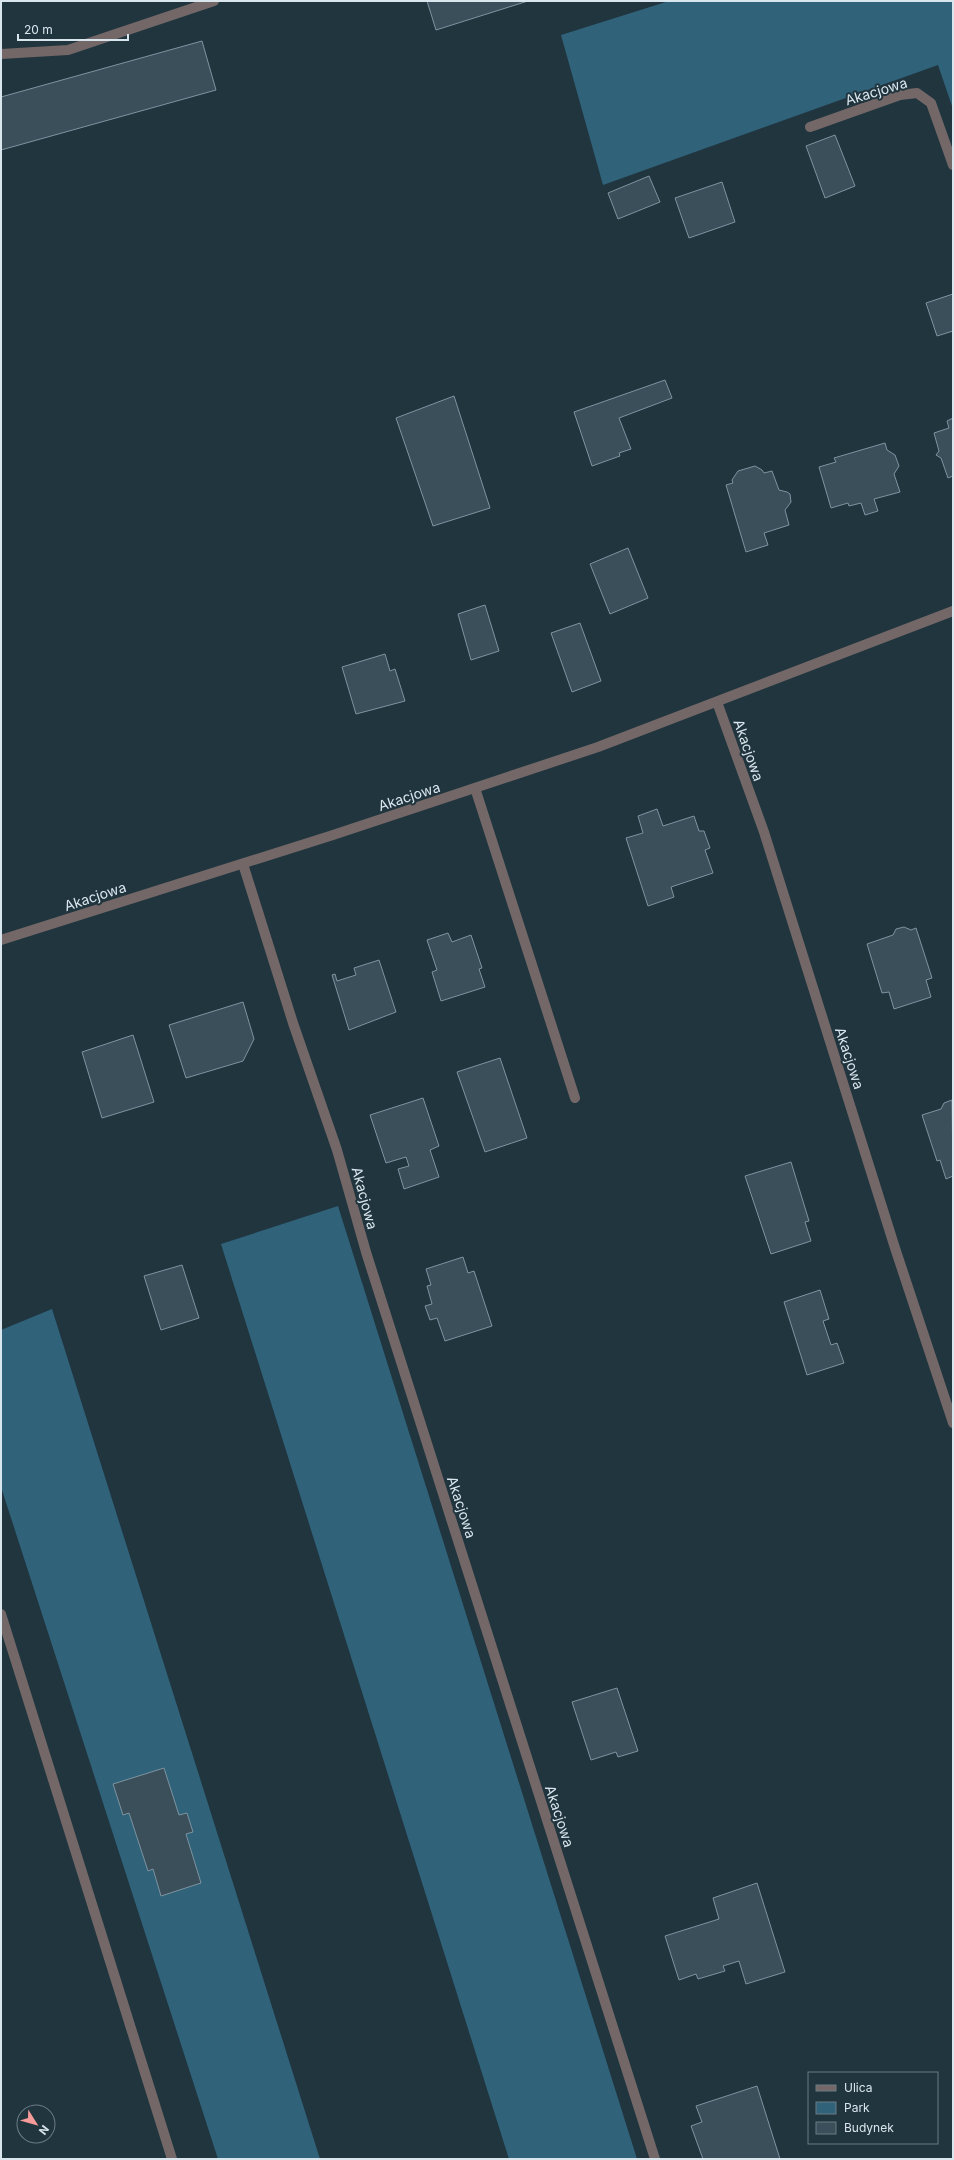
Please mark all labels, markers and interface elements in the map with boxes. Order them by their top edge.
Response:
scale bar [18,16,128,42]
text: 20 m [24,22,53,37]
street label: Akacjowa [843,74,909,108]
street label: Akacjowa [731,717,767,783]
street label: Akacjowa [376,778,442,814]
street label: Akacjowa [62,878,128,914]
street label: Akacjowa [832,1025,868,1091]
street label: Akacjowa [348,1165,382,1231]
street label: Akacjowa [444,1474,480,1540]
street label: Akacjowa [542,1783,578,1849]
legend [808,2072,938,2144]
text: Ulica [844,2080,872,2095]
text: Park [844,2100,870,2115]
north arrow [16,2104,56,2144]
text: Budynek [844,2120,894,2135]
text: N [36,2122,52,2138]

